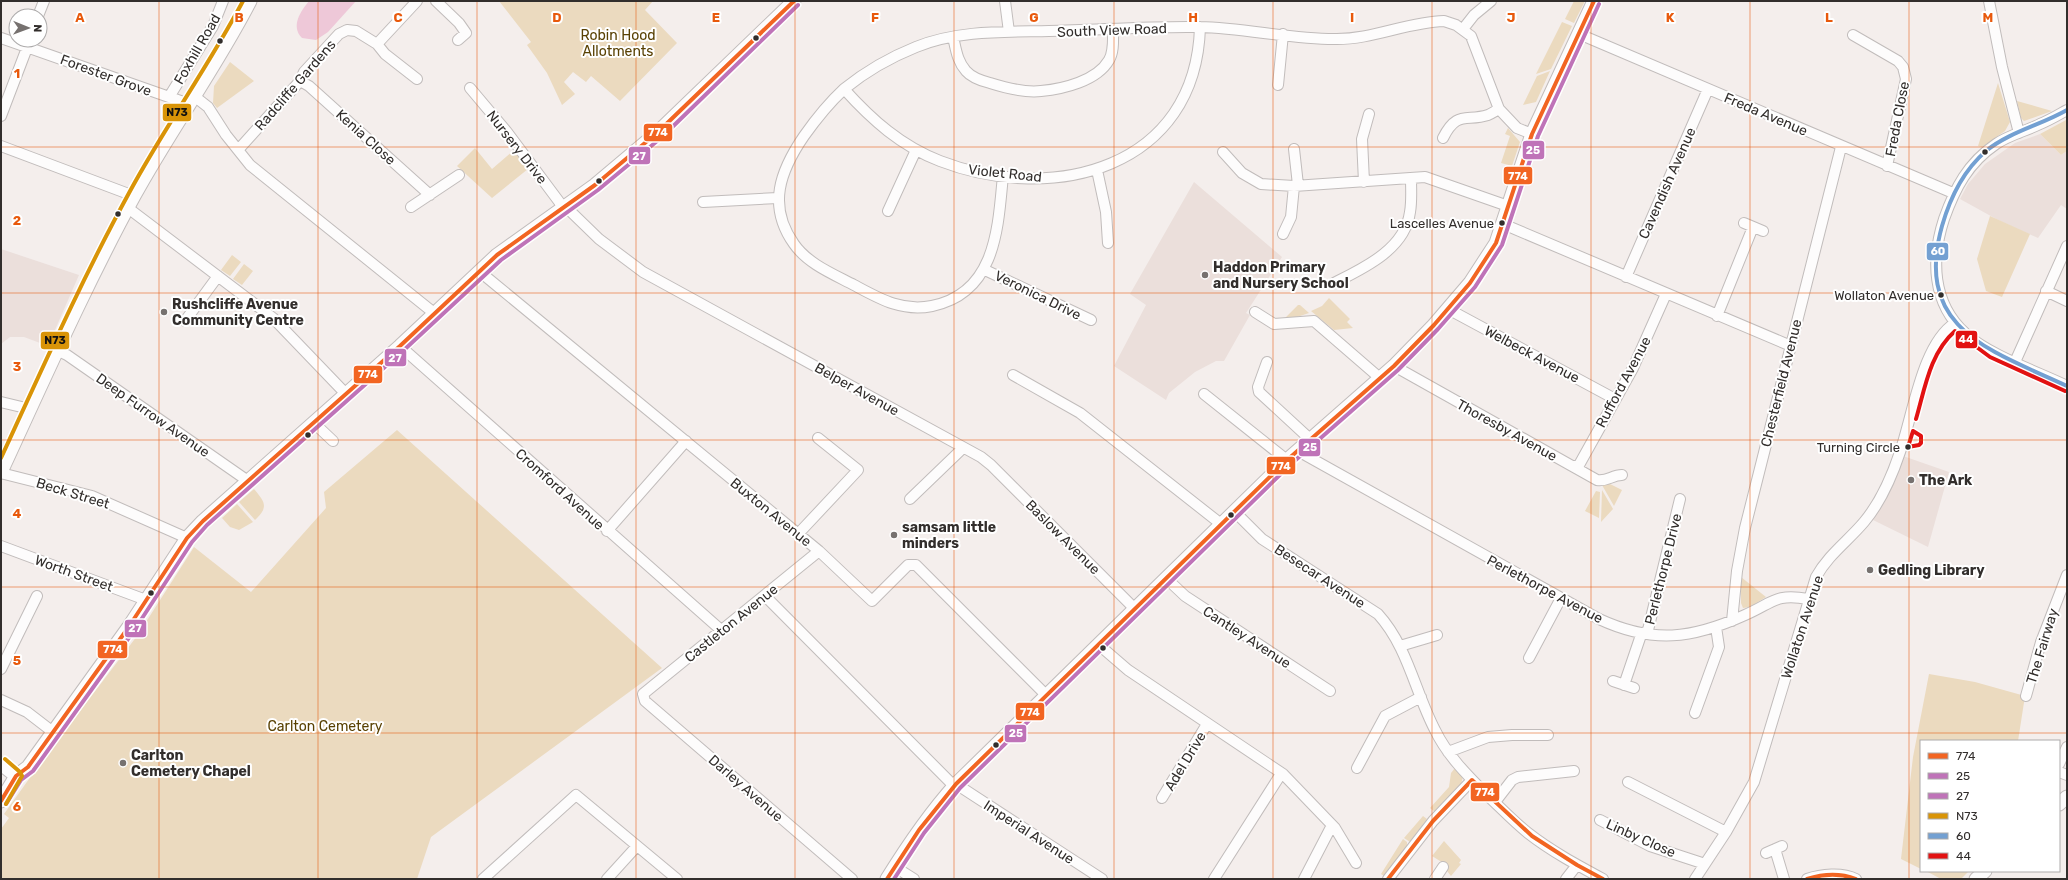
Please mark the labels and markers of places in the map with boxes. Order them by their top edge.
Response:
unlabelled marker [751,33,761,43]
unlabelled marker [215,36,225,46]
unlabelled marker [1980,147,1990,157]
unlabelled marker [594,176,604,186]
unlabelled marker [113,209,123,219]
place label: Lascelles Avenue [1390,216,1494,231]
marker: Lascelles Avenue [1497,218,1507,228]
place label: Haddon Primary and Nursery School [1213,259,1349,292]
marker: Haddon Primary and Nursery School [1200,270,1210,280]
place label: Wollaton Avenue [1834,288,1934,303]
marker: Wollaton Avenue [1936,290,1946,300]
place label: Rushcliffe Avenue Community Centre [172,296,304,329]
marker: Rushcliffe Avenue Community Centre [159,307,169,317]
unlabelled marker [303,430,313,440]
place label: Turning Circle [1817,440,1900,456]
marker: Turning Circle [1903,442,1913,452]
place label: The Ark [1919,472,1973,489]
marker: The Ark [1906,475,1916,485]
unlabelled marker [1226,510,1236,520]
place label: samsam little minders [902,519,996,552]
marker: samsam little minders [889,530,899,540]
place label: Gedling Library [1878,562,1985,579]
marker: Gedling Library [1865,565,1875,575]
unlabelled marker [146,588,156,598]
unlabelled marker [1098,643,1108,653]
unlabelled marker [991,740,1001,750]
place label: Carlton Cemetery Chapel [131,747,251,780]
marker: Carlton Cemetery Chapel [118,758,128,768]

